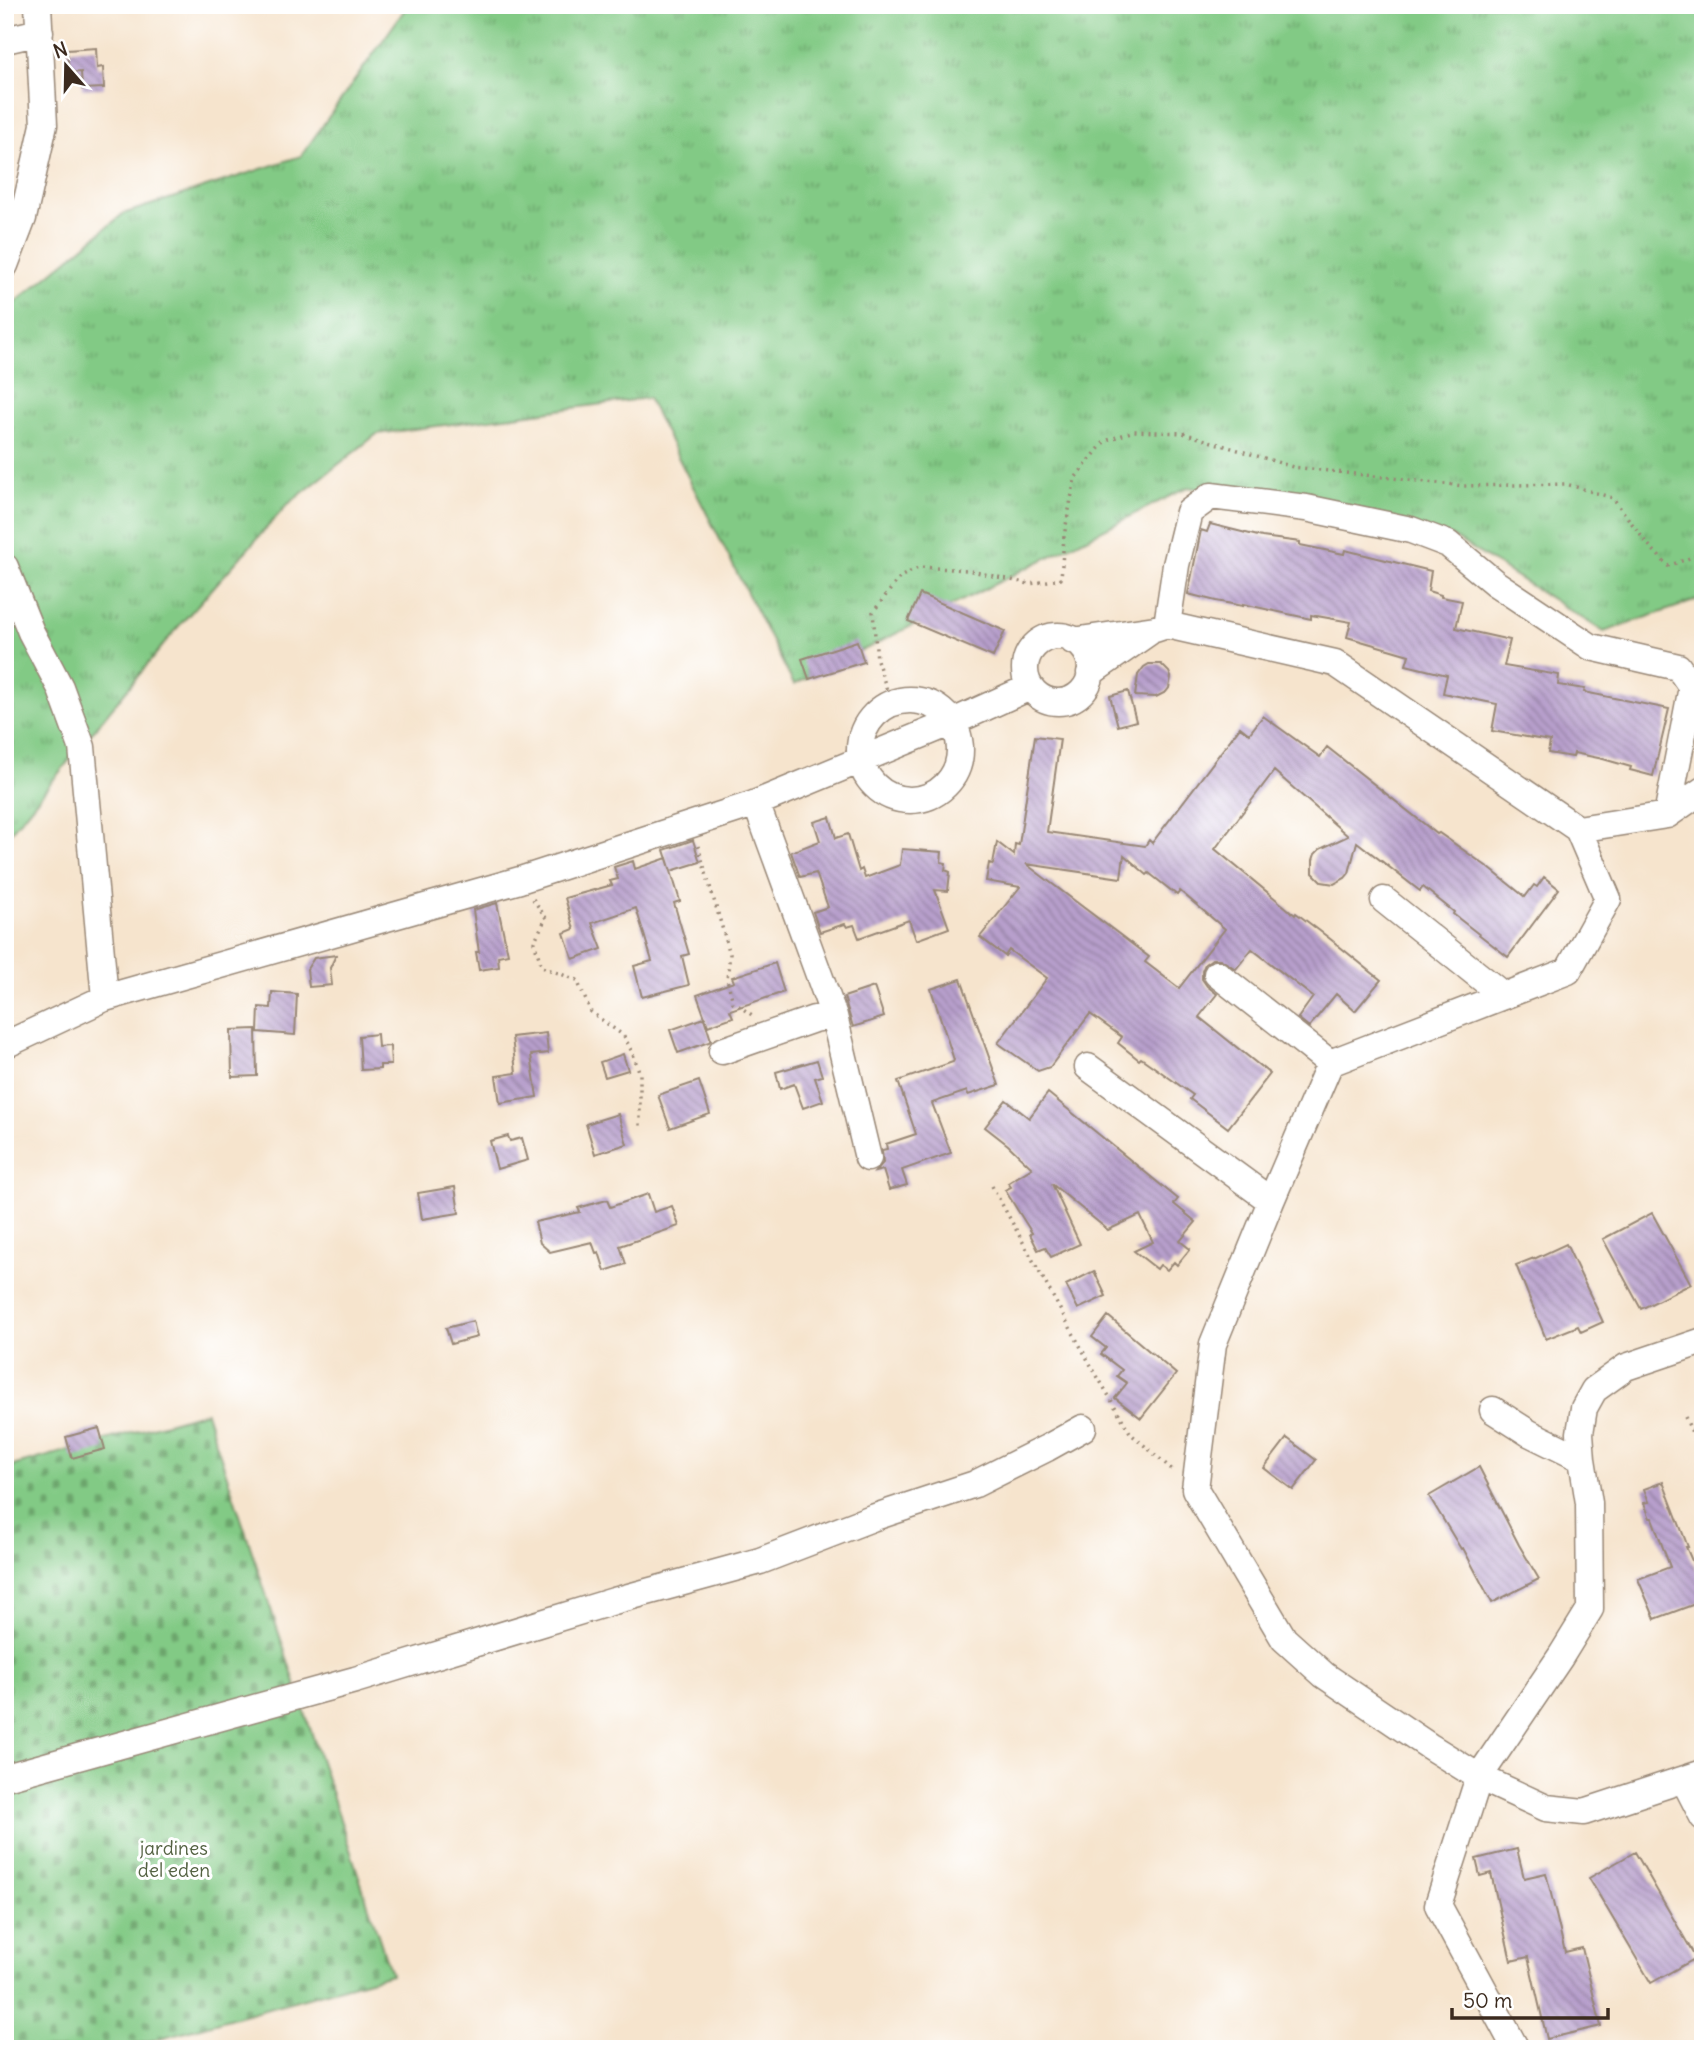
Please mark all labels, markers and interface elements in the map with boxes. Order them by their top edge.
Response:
north arrow [32,32,102,102]
text: N [50,37,70,64]
park label: jardines del eden [138,1836,210,1882]
scale bar [1452,1977,1608,2021]
text: 50 m [1463,1987,1512,2014]

